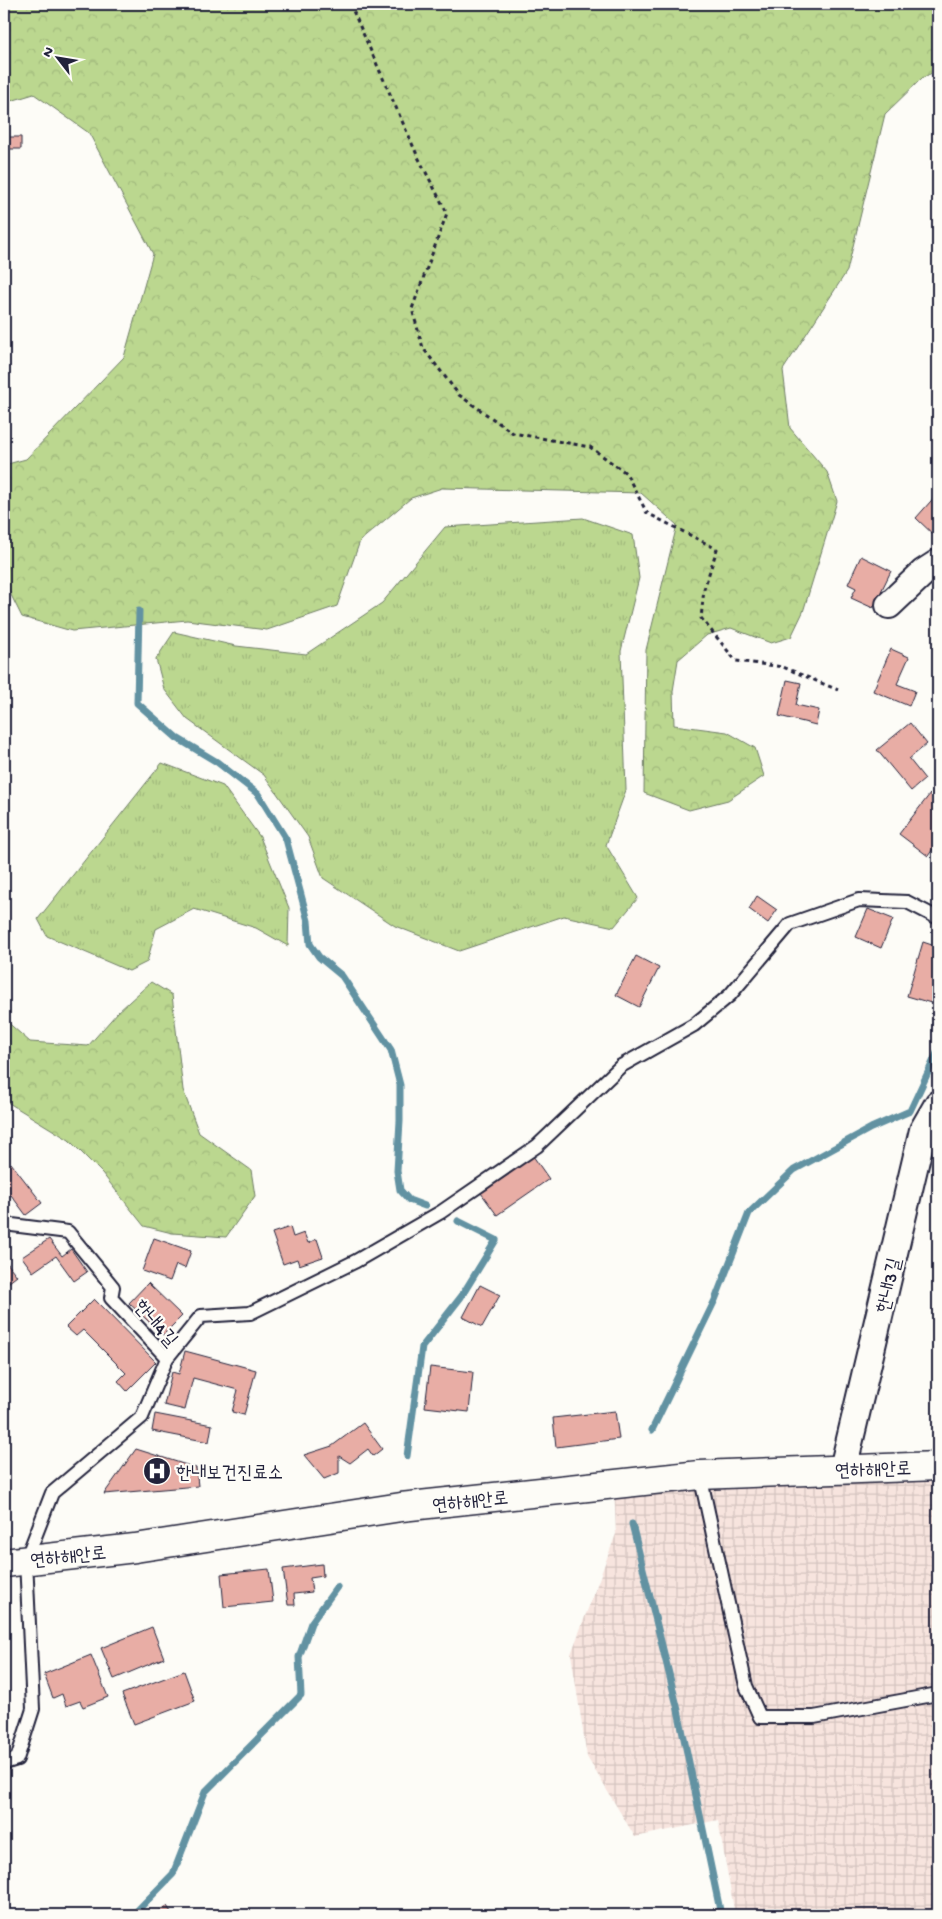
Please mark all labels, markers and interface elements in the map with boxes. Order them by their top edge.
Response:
north arrow [32,32,82,82]
text: N [39,44,59,61]
street label: 한내3길 [873,1256,908,1316]
street label: 한내4길 [128,1296,181,1353]
hospital icon: 한내보건진료소 [142,1456,172,1486]
street label: 연하해안로 [835,1459,912,1484]
place label: 한내보건진료소 [176,1463,283,1486]
street label: 연하해안로 [431,1488,510,1519]
street label: 연하해안로 [29,1543,108,1574]

